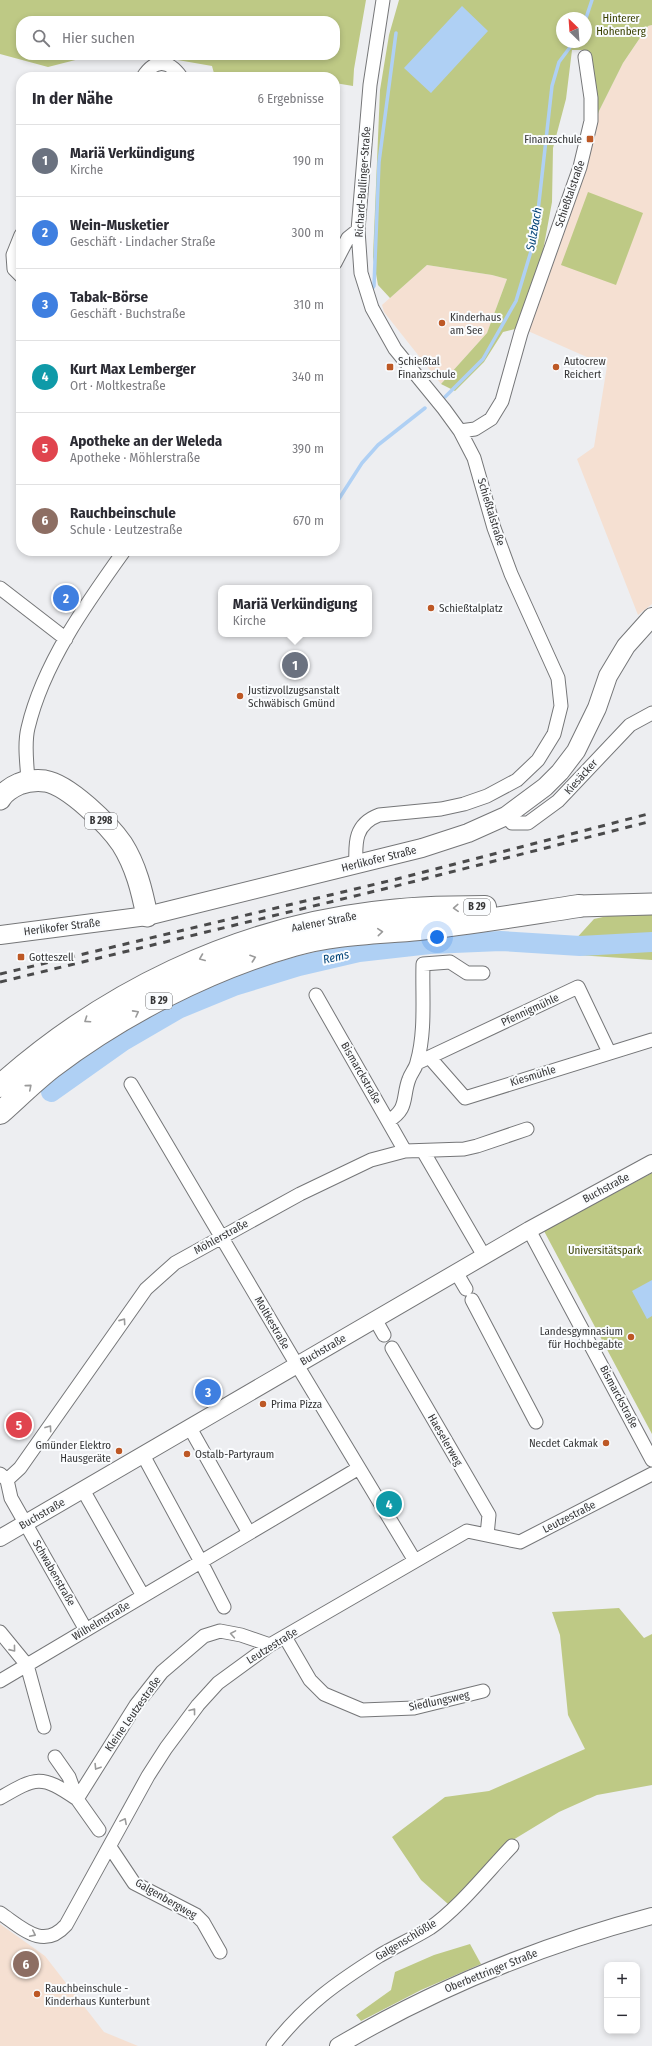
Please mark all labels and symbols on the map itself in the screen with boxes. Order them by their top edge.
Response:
north arrow [556,12,592,48]
park label: Hinterer Hohenberg [596,12,647,38]
street label: Richard-Bullinger-Straße [353,126,373,238]
place label: Finanzschule [524,133,582,146]
marker: Finanzschule [585,134,595,144]
street label: Schießtalstraße [552,159,588,229]
water label: Sulzbach [523,206,545,253]
place label: Kinderhaus am See [450,311,501,337]
marker: Kinderhaus am See [437,318,447,328]
place label: Schießtal Finanzschule [398,355,456,381]
place label: Autocrew Reichert [564,355,606,381]
marker: Schießtal Finanzschule [385,362,395,372]
marker: Autocrew Reichert [551,362,561,372]
street label: Schießtalstraße [475,477,507,547]
pin: 2 [53,583,79,613]
place label: Schießtalplatz [439,602,503,615]
marker: Schießtalplatz [426,603,436,613]
pin: 1 [282,650,308,680]
place label: Justizvollzugsanstalt Schwäbisch Gmünd [248,684,340,710]
marker: Justizvollzugsanstalt Schwäbisch Gmünd [235,691,245,701]
street label: Kiesäcker [562,757,600,797]
road number: B 298 [85,813,117,829]
street label: Herlikofer Straße [340,843,418,875]
road number: B 29 [464,899,490,915]
one-way arrow [453,904,459,913]
street label: Aalener Straße [290,909,358,935]
street label: Herlikofer Straße [23,916,101,938]
your location [427,927,447,947]
one-way arrow [377,928,383,937]
water label: Rems [322,947,350,967]
place label: Gotteszell [29,951,74,964]
marker: Gotteszell [16,952,26,962]
one-way arrow [198,953,206,961]
one-way arrow [250,954,257,963]
street label: Pfennigmühle [499,991,561,1029]
road number: B 29 [146,993,172,1009]
one-way arrow [131,1010,139,1017]
one-way arrow [85,1015,92,1022]
street label: Bismarckstraße [338,1040,384,1106]
street label: Kiesmühle [509,1063,557,1089]
one-way arrow [25,1085,32,1092]
street label: Buchstraße [581,1170,631,1206]
street label: Möhlerstraße [192,1217,250,1257]
park label: Universitätspark [568,1244,643,1257]
street label: Moltkestraße [252,1294,292,1352]
one-way arrow [118,1319,125,1326]
place label: Landesgymnasium für Hochbegabte [540,1325,623,1351]
street label: Buchstraße [298,1332,348,1368]
marker: Landesgymnasium für Hochbegabte [626,1332,636,1342]
street label: Bismarckstraße [597,1363,641,1431]
pin: 3 [195,1377,221,1407]
place label: Prima Pizza [271,1398,322,1411]
marker: Prima Pizza [258,1399,268,1409]
pin: 5 [6,1410,32,1440]
street label: Haeselerweg [425,1412,465,1469]
one-way arrow [44,1425,51,1432]
place label: Necdet Cakmak [529,1437,599,1450]
marker: Necdet Cakmak [601,1438,611,1448]
place label: Gmünder Elektro Hausgeräte [36,1439,111,1465]
marker: Gmünder Elektro Hausgeräte [114,1446,124,1456]
place label: Ostalb-Partyraum [195,1448,274,1461]
marker: Ostalb-Partyraum [182,1449,192,1459]
pin: 4 [376,1489,402,1519]
street label: Buchstraße [17,1496,67,1532]
street label: Leutzestraße [540,1498,598,1536]
street label: Schwabenstraße [30,1538,78,1608]
street label: Wilhelmstraße [70,1599,132,1643]
street label: Leutzestraße [244,1625,300,1667]
one-way arrow [230,1630,236,1638]
one-way arrow [9,1644,16,1651]
street label: Kleine Leutzestraße [102,1674,164,1754]
street label: Siedlungsweg [408,1688,471,1714]
one-way arrow [189,1708,196,1715]
one-way arrow [94,1763,102,1770]
one-way arrow [120,1818,127,1825]
street label: Galgenbergweg [133,1876,200,1922]
street label: Galgenschlößle [373,1917,439,1963]
one-way arrow [28,1929,36,1937]
street label: Oberbettringer Straße [443,1946,539,1996]
pin: 6 [13,1949,39,1979]
place label: Rauchbeinschule - Kinderhaus Kunterbunt [45,1982,150,2008]
marker: Rauchbeinschule - Kinderhaus Kunterbunt [32,1989,42,1999]

